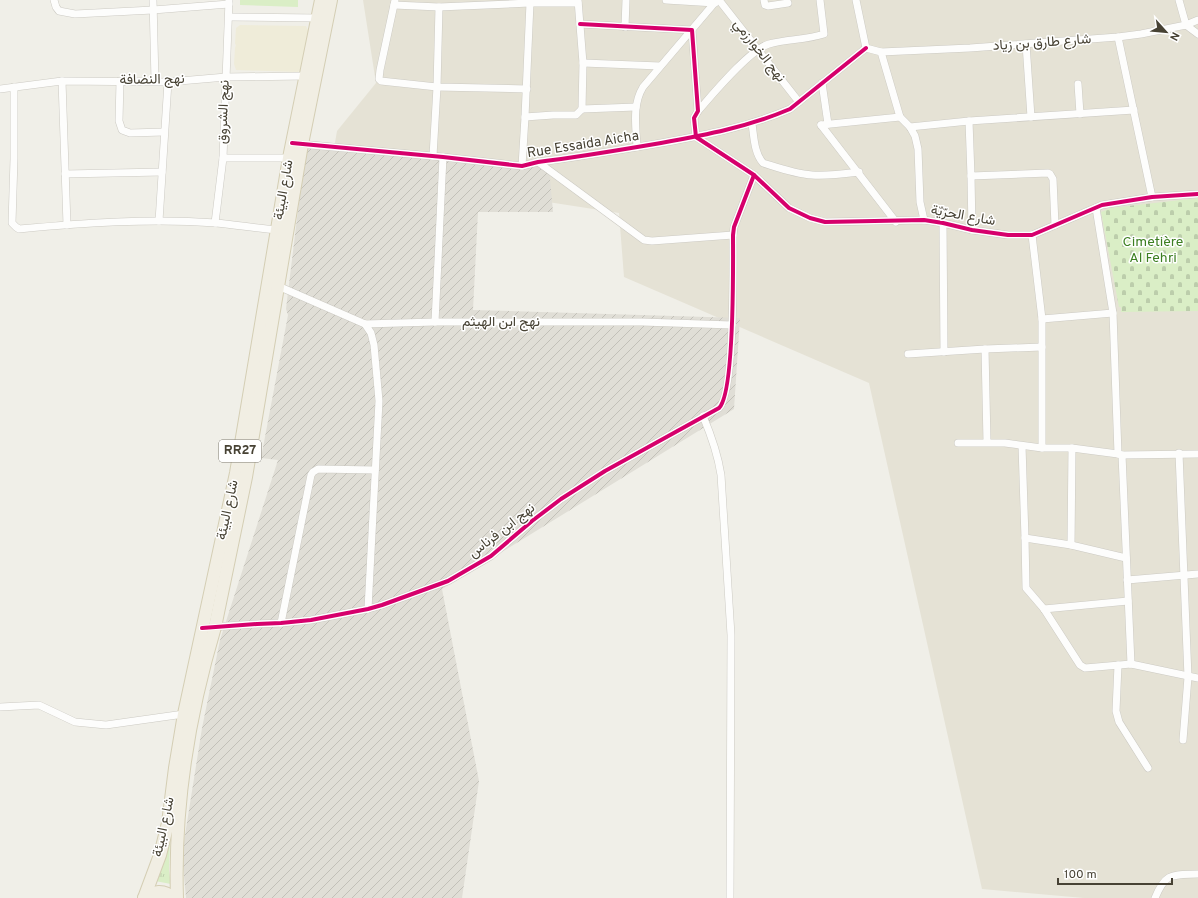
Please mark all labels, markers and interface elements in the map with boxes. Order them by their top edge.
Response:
north arrow [1146,12,1186,52]
street label: نهج الخوارزمي [728,16,789,87]
text: N [1166,29,1182,43]
street label: شارع طارق بن زياد [992,31,1092,56]
street label: نهج النضافة [119,71,185,90]
street label: نهج الشروق [214,80,235,144]
street label: Rue Essaida Aicha [526,128,640,162]
street label: شارع البيئة [270,159,299,222]
street label: شارع الحرّيّة [929,202,997,231]
park label: Cimetière Al Fehri [1123,234,1183,267]
street label: نهج ابن الهيثم [462,314,540,332]
road number: RR27 [219,440,261,462]
street label: شارع البيئة [213,478,244,542]
street label: نهج ابن فرناس [465,500,539,563]
street label: شارع البيئة [149,795,180,859]
scale bar [1058,860,1172,886]
text: 100 m [1064,867,1097,883]

